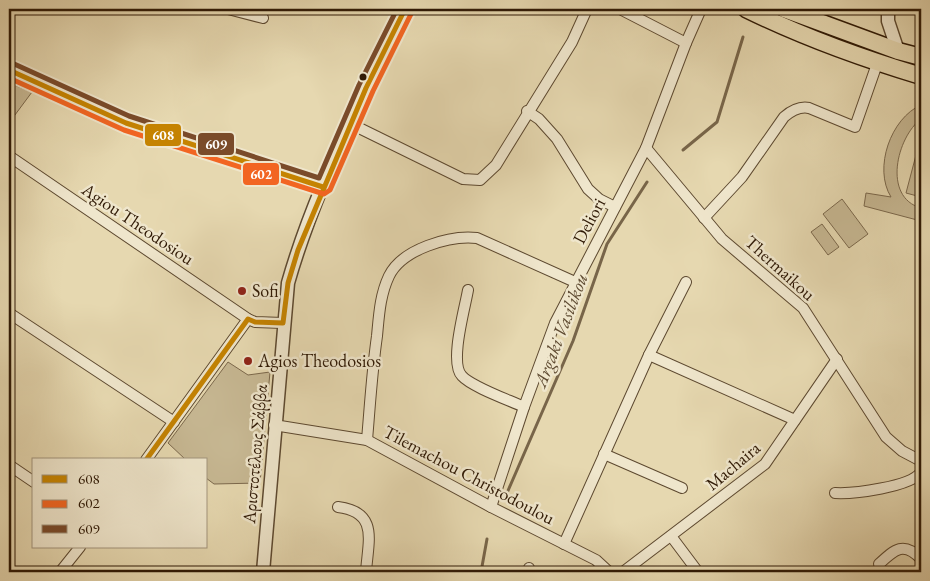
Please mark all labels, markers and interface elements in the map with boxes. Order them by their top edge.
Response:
unlabelled marker [358,72,368,82]
line badge: 608 [144,123,182,147]
text: 608 [152,126,174,144]
line badge: 609 [197,132,235,156]
text: 609 [205,135,228,153]
line badge: 602 [242,162,280,186]
text: 602 [250,165,273,183]
street label: Agiou Theodosiou [77,177,199,270]
street label: Deliori [567,193,610,248]
street label: Thermaikou [740,230,821,306]
water label: Argaki Vasilikou [527,270,594,392]
place label: Sofi [252,279,279,302]
marker: Sofi [236,285,248,297]
place label: Agios Theodosios [257,349,381,372]
marker: Agios Theodosios [242,355,254,367]
street label: Αριστοτέλους Σάββα [237,382,272,526]
street label: Tilemachou Christodoulou [380,420,559,530]
street label: Machaira [701,436,765,495]
legend [32,458,208,548]
text: 608 [78,469,100,488]
text: 602 [78,493,100,512]
text: 609 [78,519,100,538]

